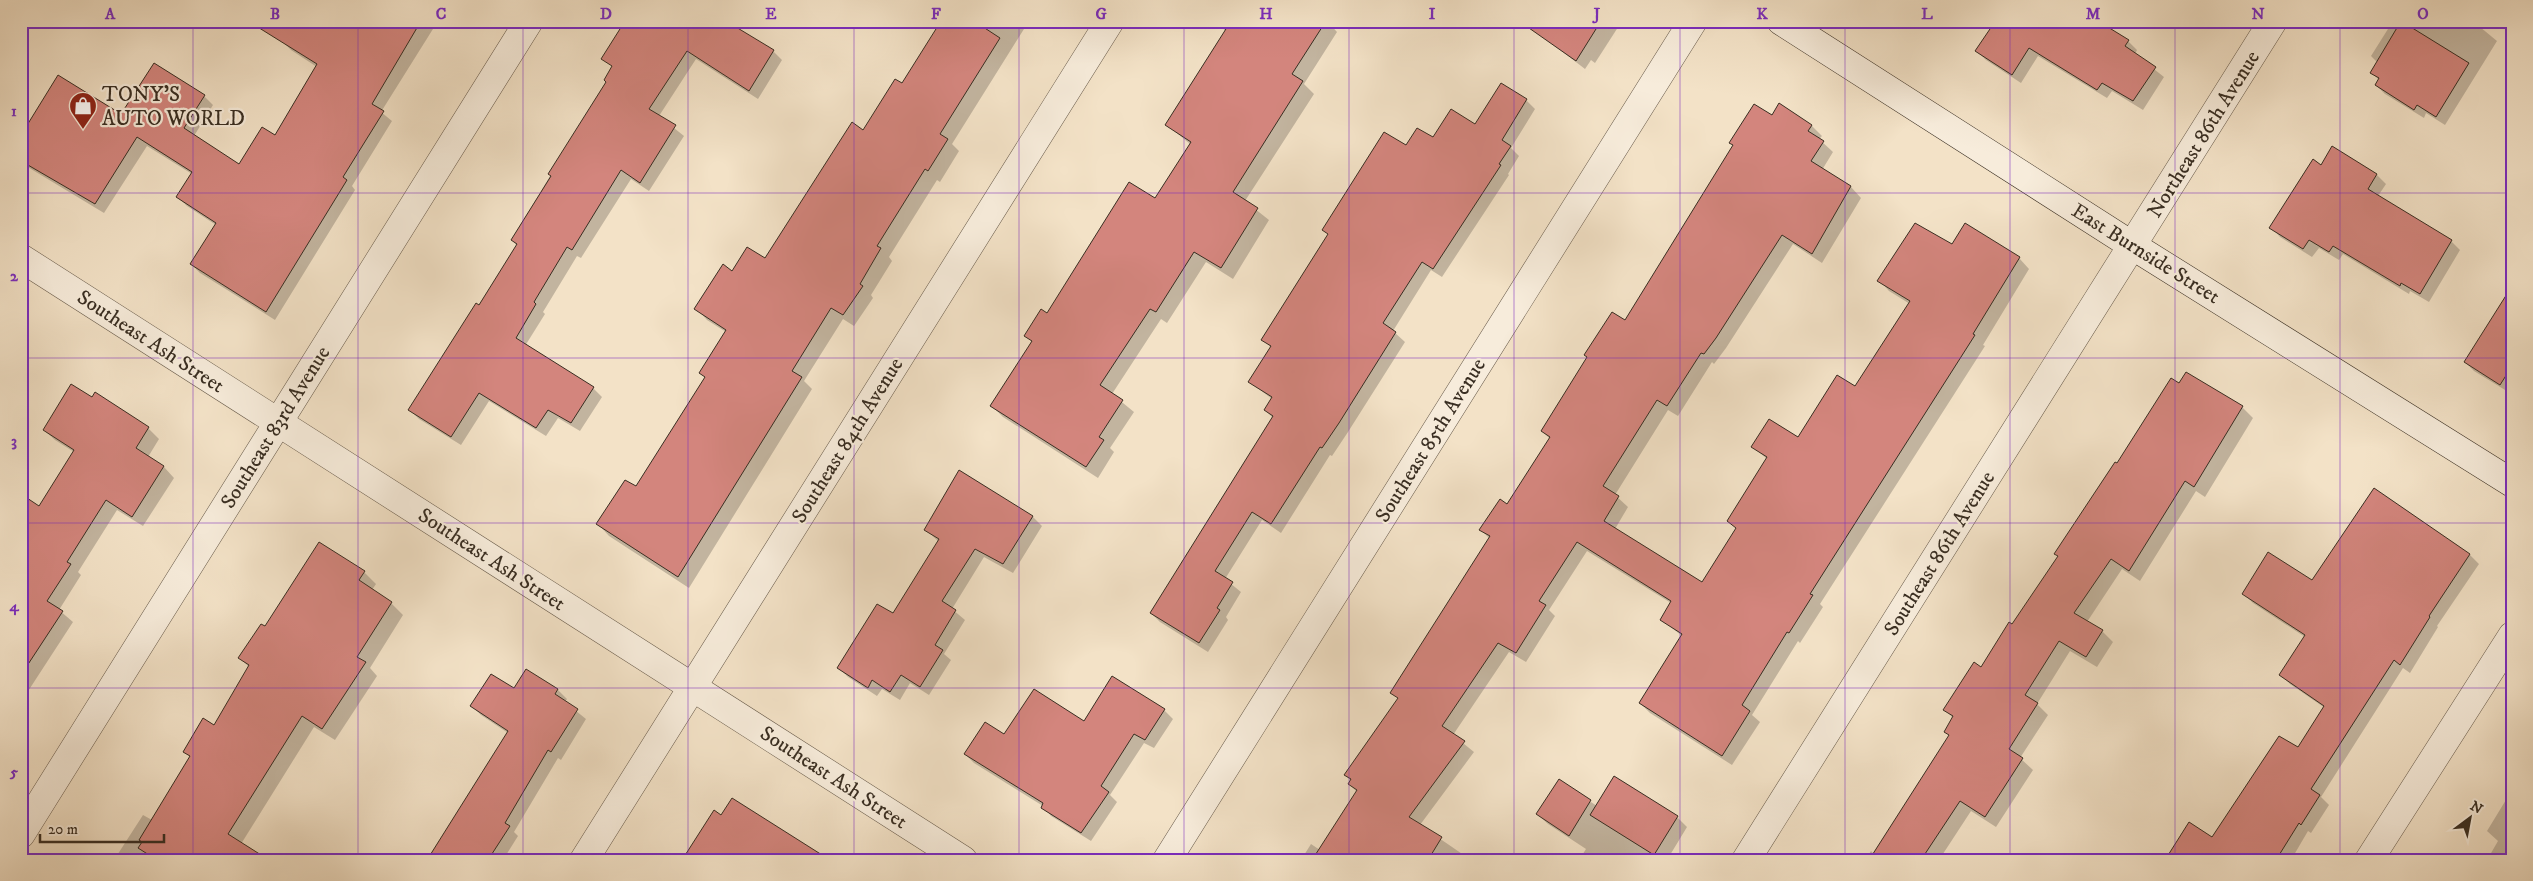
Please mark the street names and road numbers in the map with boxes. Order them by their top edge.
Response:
street label: Northeast 86th Avenue [2142,46,2266,223]
street label: East Burnside Street [2066,198,2225,310]
street label: Southeast Ash Street [72,285,229,399]
street label: Southeast 83rd Avenue [215,341,336,514]
street label: Southeast 84th Avenue [786,353,909,528]
street label: Southeast 85th Avenue [1370,353,1492,527]
street label: Southeast 86th Avenue [1879,466,2001,641]
street label: Southeast Ash Street [413,503,570,617]
street label: Southeast Ash Street [755,721,912,835]

